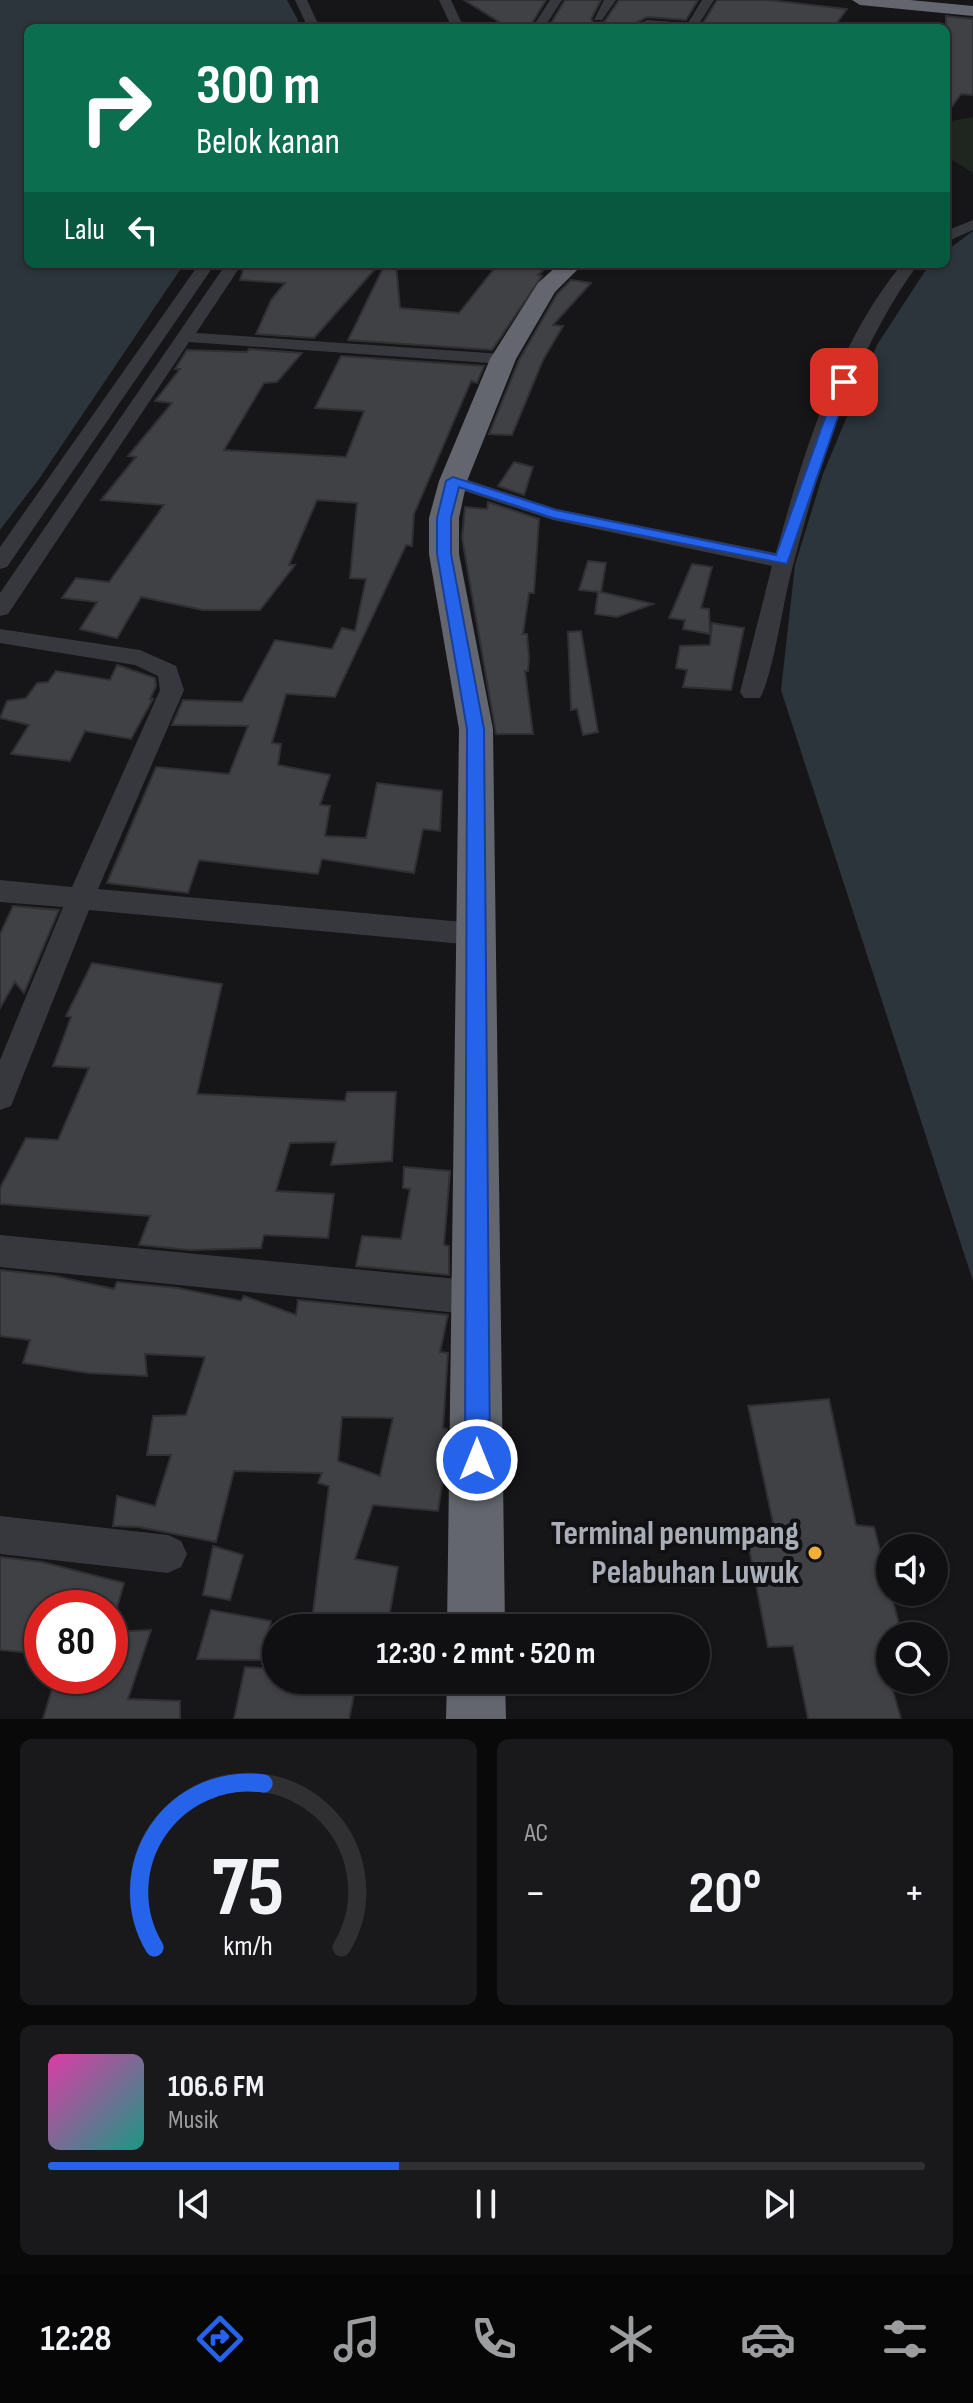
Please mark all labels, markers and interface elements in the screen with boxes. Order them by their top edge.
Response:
text: 300 m [196,53,320,120]
icon: right [64,56,168,160]
text: Belok kanan [196,121,340,164]
icon: left [121,208,165,252]
text: Lalu [64,212,105,248]
pin [810,348,878,416]
icon: arrive [822,360,866,404]
position arrow [435,1418,519,1502]
place label: Terminal penumpang Pelabuhan Luwuk [551,1513,800,1593]
map controls [876,1534,948,1694]
button: sound [876,1534,948,1606]
marker: Terminal penumpang Pelabuhan Luwuk [806,1544,824,1562]
speed limit sign: 80 [24,1590,128,1694]
button: search [876,1622,948,1694]
text: 12:30 · 2 mnt · 520 m [377,1636,595,1672]
text: AC [525,1818,548,1849]
text: 75 [212,1839,285,1939]
text: 20° [688,1858,762,1930]
text: − [525,1867,546,1920]
text: + [903,1867,925,1920]
text: km/h [224,1929,273,1964]
text: 106.6 FM [168,2069,264,2105]
text: Musik [168,2105,218,2136]
icon: previous [172,2182,216,2226]
icon: pause [464,2182,508,2226]
icon: next [757,2182,801,2226]
icon: directions [192,2311,248,2367]
icon: music [329,2311,385,2367]
icon: phone [466,2311,522,2367]
icon: climate [603,2311,659,2367]
icon: car [740,2311,796,2367]
icon: filters [877,2311,933,2367]
text: 12:28 [40,2318,112,2361]

